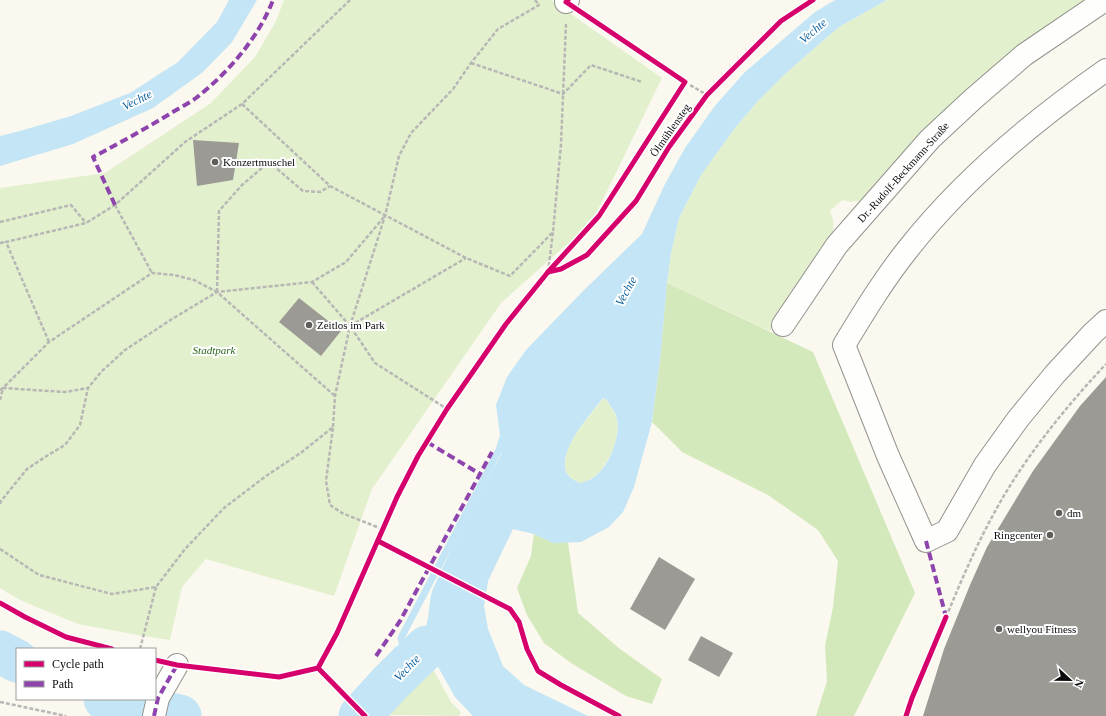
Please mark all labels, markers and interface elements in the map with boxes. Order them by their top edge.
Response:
water label: Vechte [797,15,830,47]
water label: Vechte [120,87,155,113]
street label: Ölmühlensteg [647,101,693,159]
street label: Dr.-Rudolf-Beckmann-Straße [855,119,951,224]
place label: Konzertmuschel [223,156,295,168]
marker: Konzertmuschel [210,157,220,167]
water label: Vechte [612,273,640,308]
place label: Zeitlos im Park [317,319,385,331]
marker: Zeitlos im Park [304,320,314,330]
park label: Stadtpark [193,344,237,356]
place label: dm [1067,507,1082,519]
marker: dm [1054,508,1064,518]
place label: Ringcenter [994,529,1042,541]
marker: Ringcenter [1045,530,1055,540]
place label: wellyou Fitness [1007,623,1076,635]
marker: wellyou Fitness [994,624,1004,634]
legend [16,648,156,700]
water label: Vechte [391,651,423,684]
text: Cycle path [52,657,104,671]
north arrow [1050,660,1090,700]
text: Path [52,677,73,691]
text: N [1072,678,1086,690]

